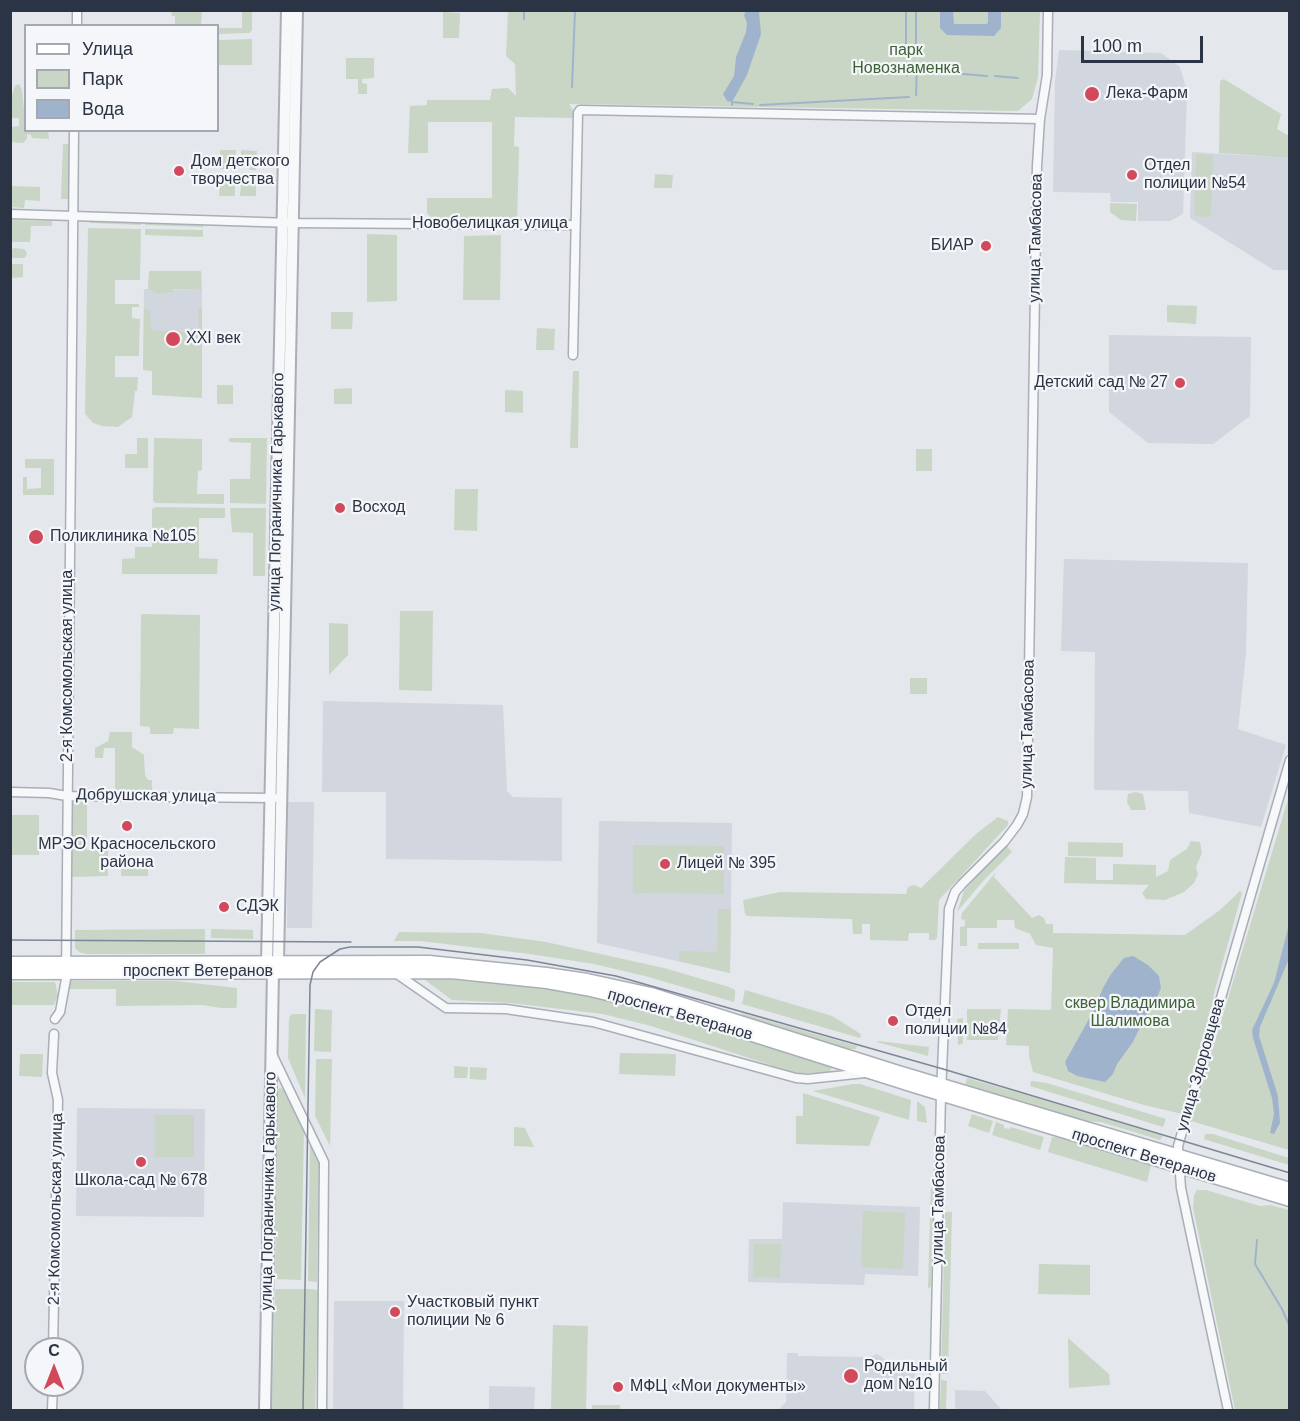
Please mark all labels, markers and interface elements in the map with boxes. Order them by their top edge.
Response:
legend [24,24,219,132]
scale bar [1084,24,1206,62]
text: 100 m [1092,36,1142,56]
text: Улица [82,39,133,59]
park label: парк Новознаменка [852,41,960,79]
text: Парк [82,69,123,89]
place label: Лека-Фарм [1106,84,1188,104]
marker: Лека-Фарм [1083,85,1101,103]
text: Вода [82,99,124,119]
place label: Дом детского творчества [191,152,290,190]
place label: Отдел полиции №54 [1144,156,1246,194]
marker: Дом детского творчества [172,164,186,178]
marker: Отдел полиции №54 [1125,168,1139,182]
street label: улица Тамбасова [1025,173,1047,303]
street label: Новобелицкая улица [412,214,568,234]
place label: БИАР [931,236,974,256]
marker: БИАР [979,239,993,253]
place label: XXI век [186,329,240,349]
marker: XXI век [164,330,182,348]
street label: улица Пограничника Гарькавого [265,372,289,612]
place label: Детский сад № 27 [1034,373,1168,393]
marker: Детский сад № 27 [1173,376,1187,390]
place label: Восход [352,498,405,518]
marker: Восход [333,501,347,515]
place label: Поликлиника №105 [50,527,196,547]
marker: Поликлиника №105 [27,528,45,546]
street label: 2-я Комсомольская улица [58,570,78,762]
street label: улица Тамбасова [1017,659,1039,789]
street label: Добрушская улица [76,785,216,807]
marker: МРЭО Красносельского района [120,819,134,833]
place label: МРЭО Красносельского района [38,835,216,873]
place label: Лицей № 395 [677,854,776,874]
marker: Лицей № 395 [658,857,672,871]
place label: СДЭК [236,897,279,917]
marker: СДЭК [217,900,231,914]
street label: проспект Ветеранов [123,962,273,982]
street label: проспект Ветеранов [605,985,755,1045]
park label: сквер Владимира Шалимова [1065,994,1195,1032]
street label: улица Здоровцева [1173,996,1229,1134]
place label: Отдел полиции №84 [905,1002,1007,1040]
marker: Отдел полиции №84 [886,1014,900,1028]
street label: улица Пограничника Гарькавого [257,1071,281,1311]
street label: 2-я Комсомольская улица [45,1113,67,1305]
street label: проспект Ветеранов [1069,1125,1219,1187]
street label: улица Тамбасова [928,1135,950,1265]
marker: Школа-сад № 678 [134,1155,148,1169]
place label: Школа-сад № 678 [75,1171,207,1191]
place label: Участковый пункт полиции № 6 [407,1293,539,1331]
marker: Участковый пункт полиции № 6 [388,1305,402,1319]
north arrow [24,1337,84,1397]
text: С [48,1342,60,1359]
place label: Родильный дом №10 [864,1357,948,1395]
marker: Родильный дом №10 [842,1367,860,1385]
place label: МФЦ «Мои документы» [630,1377,806,1397]
marker: МФЦ «Мои документы» [611,1380,625,1394]

